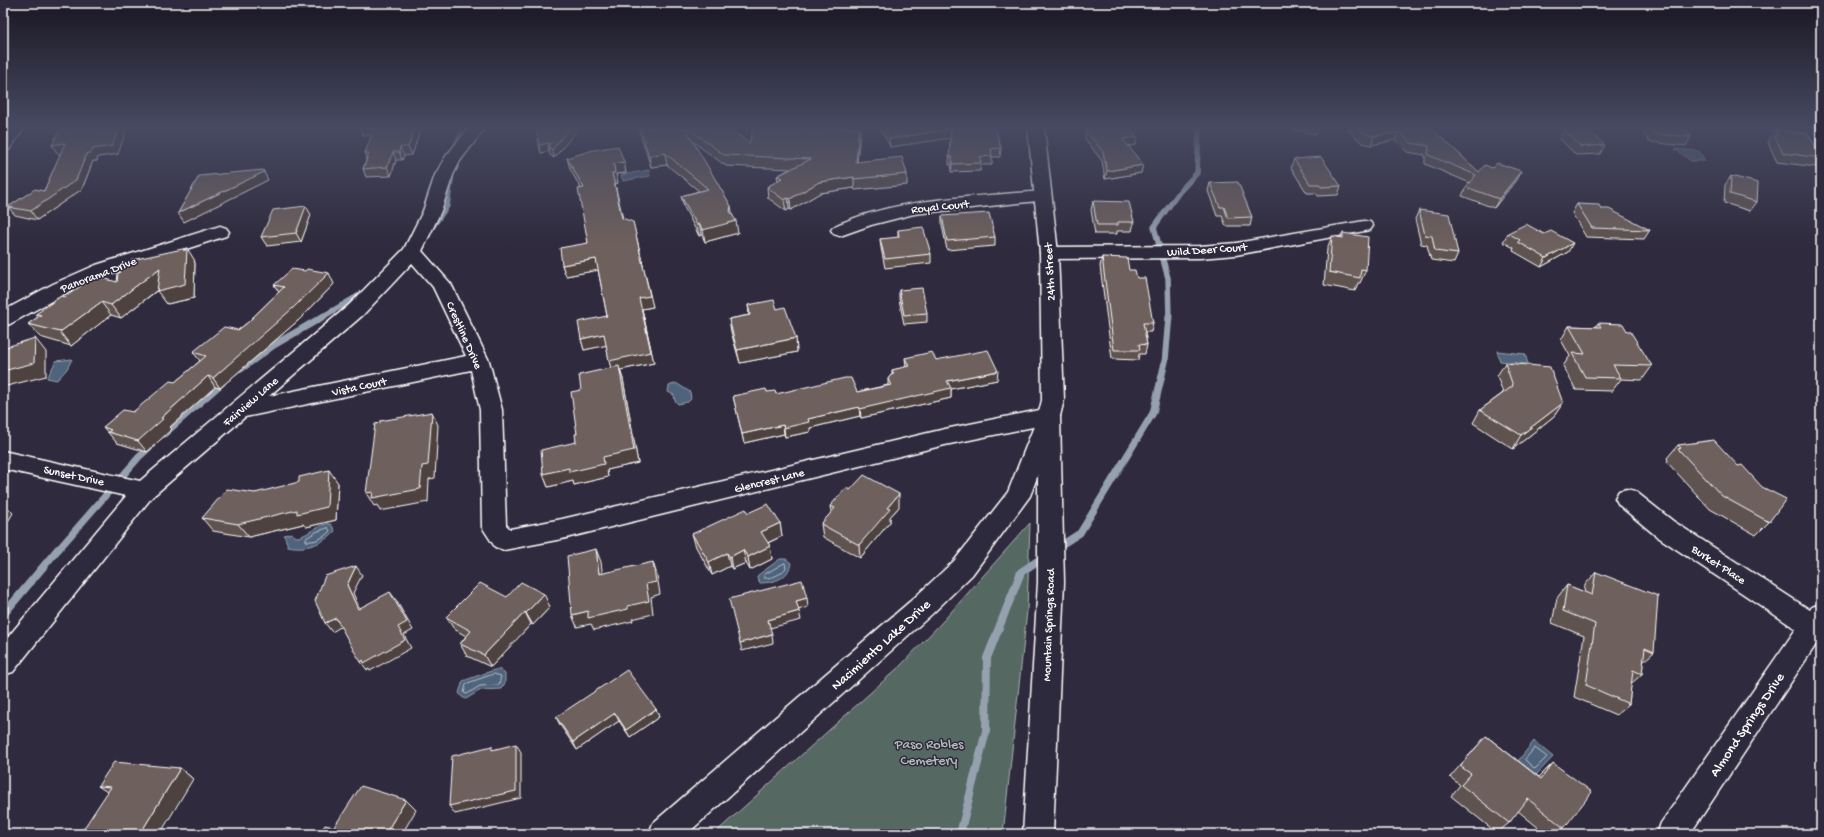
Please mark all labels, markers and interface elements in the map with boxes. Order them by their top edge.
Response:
street label: Royal Court [911,198,971,218]
street label: Wild Deer Court [1167,241,1249,261]
street label: 24th Street [1042,242,1059,301]
street label: Panorama Drive [58,255,139,297]
street label: Crestline Drive [442,300,485,372]
street label: Fairview Lane [220,374,282,431]
street label: Vista Court [330,375,389,401]
street label: Sunset Drive [42,464,106,490]
street label: Glencrest Lane [733,466,807,497]
street label: Burket Place [1687,543,1748,589]
street label: Mountain Springs Road [1041,567,1059,682]
street label: Nacimiento Lake Drive [828,596,936,695]
street label: Almond Springs Drive [1707,670,1790,781]
park label: Paso Robles Cemetery [894,737,964,770]

